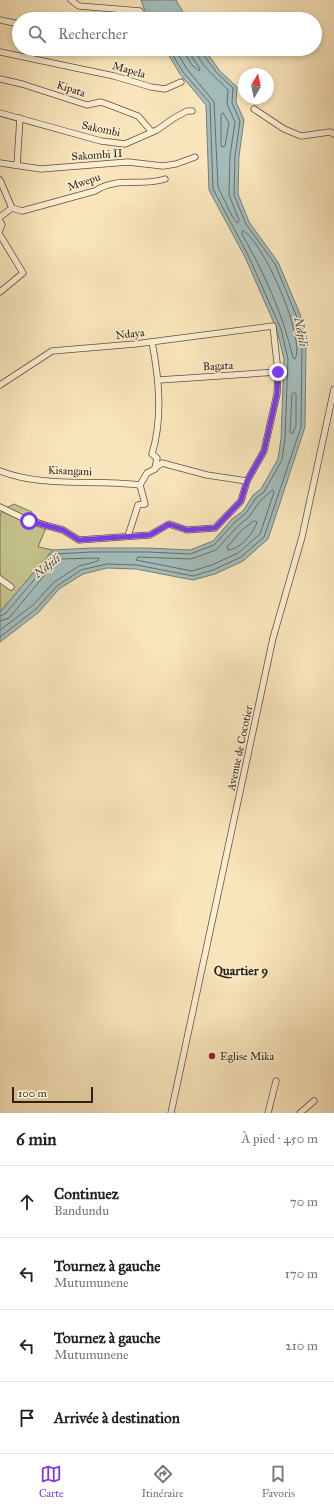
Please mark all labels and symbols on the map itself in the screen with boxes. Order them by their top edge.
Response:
street label: Mapela [111,59,147,81]
north arrow [238,68,274,104]
street label: Kipata [55,78,87,100]
street label: Sakombi [81,119,121,139]
street label: Sakombi II [71,147,123,163]
street label: Mwepu [66,170,102,194]
water label: Ndjili [290,315,311,349]
street label: Ndaya [115,326,145,342]
street label: Bagata [203,359,234,373]
route end [269,363,287,381]
street label: Kisangani [48,464,92,478]
route start [20,512,38,530]
water label: Ndjili [30,551,64,582]
street label: Avenue de Cocotier [224,703,256,793]
district label: Quartier 9 [214,963,268,979]
place label: Eglise Mika [220,1050,274,1063]
marker: Eglise Mika [207,1051,217,1061]
scale bar [12,1085,93,1104]

